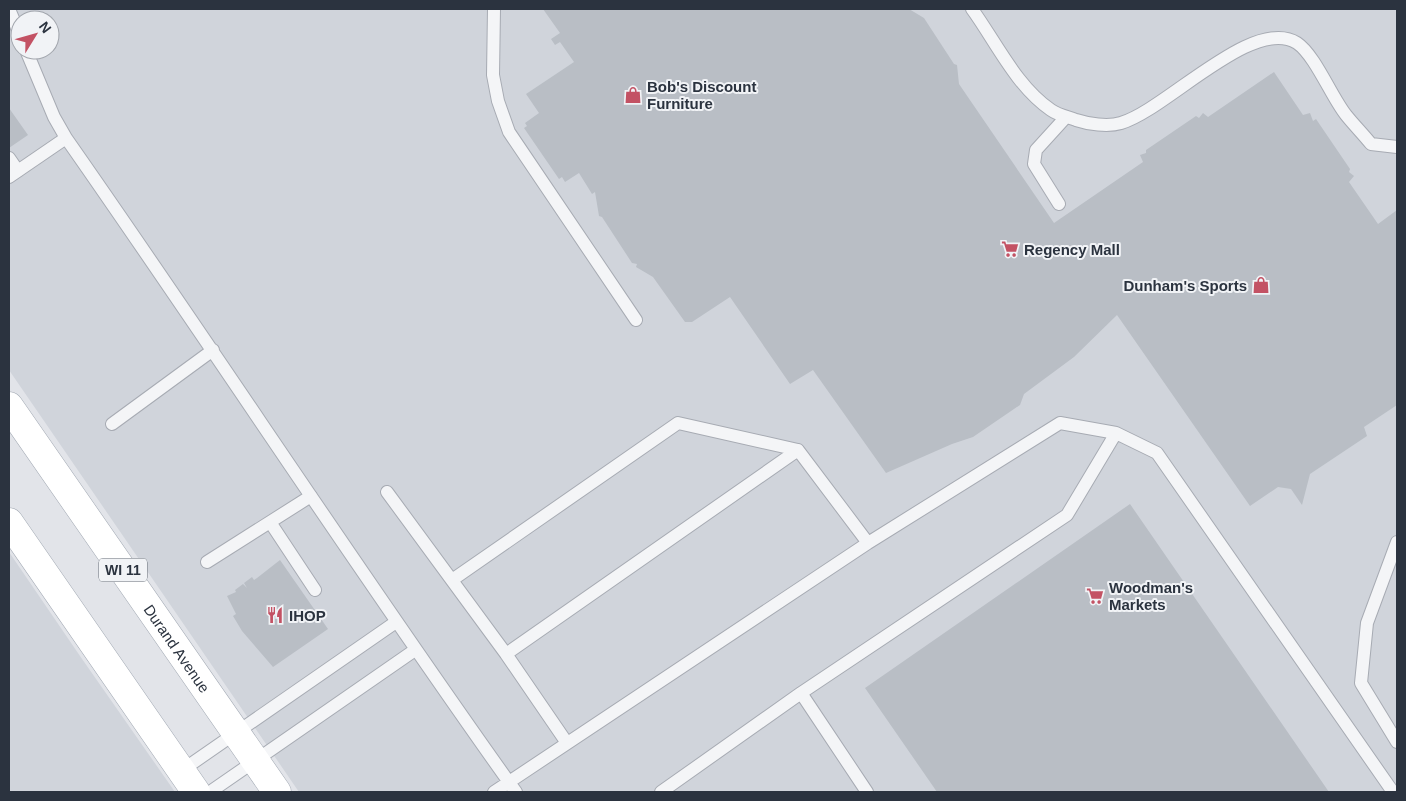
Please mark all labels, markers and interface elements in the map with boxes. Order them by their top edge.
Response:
north arrow [10,10,60,60]
text: N [36,18,55,36]
place label: Bob's Discount Furniture [647,78,756,112]
shop icon: Bob's Discount Furniture [623,85,643,105]
supermarket icon: Regency Mall [1000,239,1020,259]
place label: Regency Mall [1024,241,1120,258]
shop icon: Dunham's Sports [1251,275,1271,295]
place label: Dunham's Sports [1123,277,1247,294]
road number: WI 11 [99,558,147,582]
place label: Woodman's Markets [1109,579,1193,613]
supermarket icon: Woodman's Markets [1085,586,1105,606]
street label: Durand Avenue [141,601,214,696]
restaurant icon: IHOP [265,605,285,625]
place label: IHOP [289,607,326,624]

